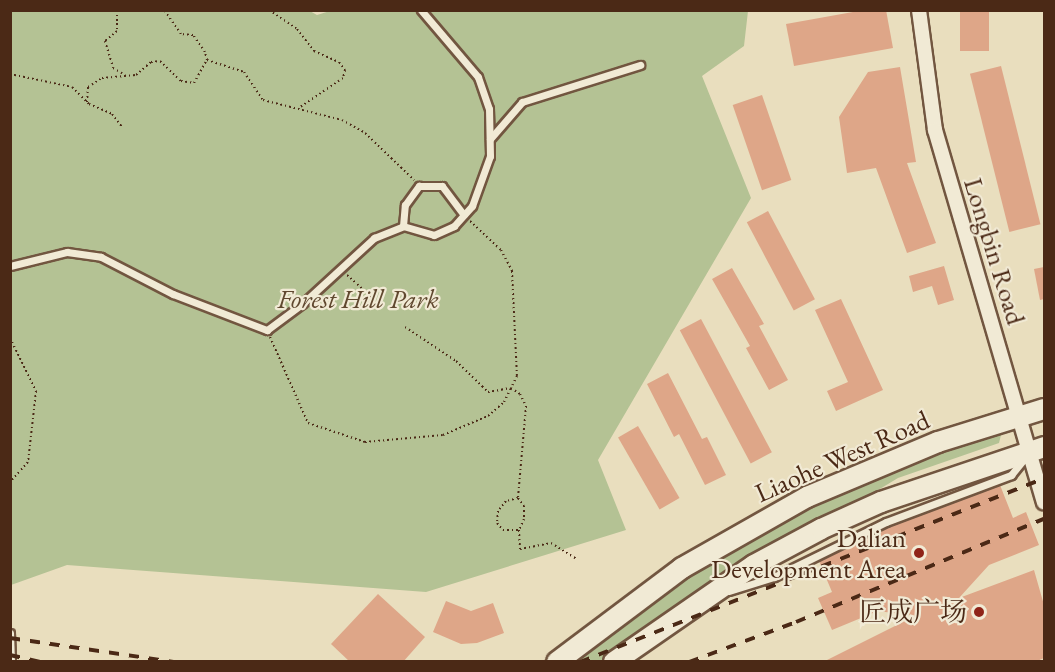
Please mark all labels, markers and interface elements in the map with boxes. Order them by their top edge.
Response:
street label: Longbin Road [957,174,1033,328]
park label: Forest Hill Park [277,283,439,315]
street label: Liaohe West Road [750,403,934,509]
place label: Dalian Development Area [711,521,906,584]
marker: Dalian Development Area [910,544,928,562]
place label: 匠成广场 [859,596,967,628]
marker: 匠成广场 [972,605,986,619]

